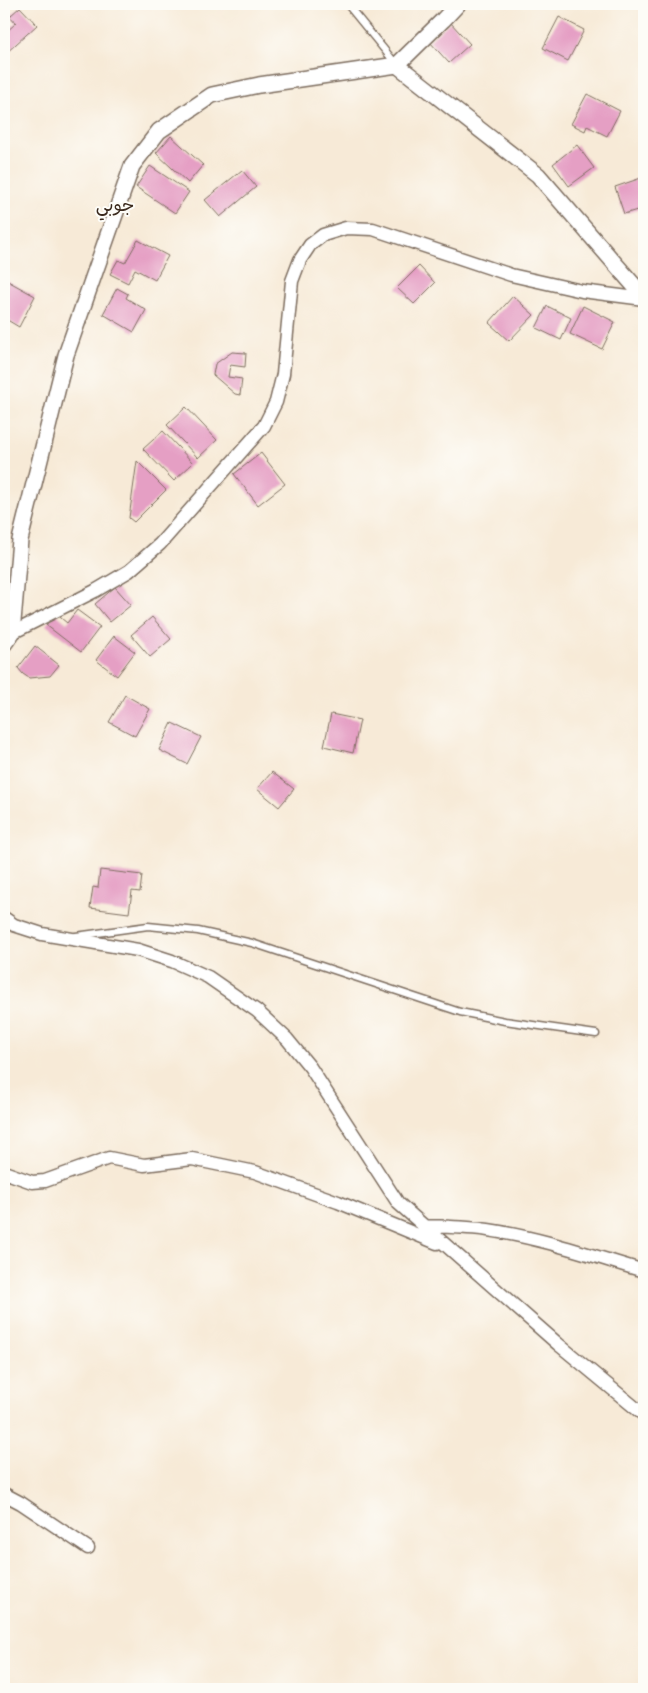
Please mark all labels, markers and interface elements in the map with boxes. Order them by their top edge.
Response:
district label: جوبي [96,195,134,221]

